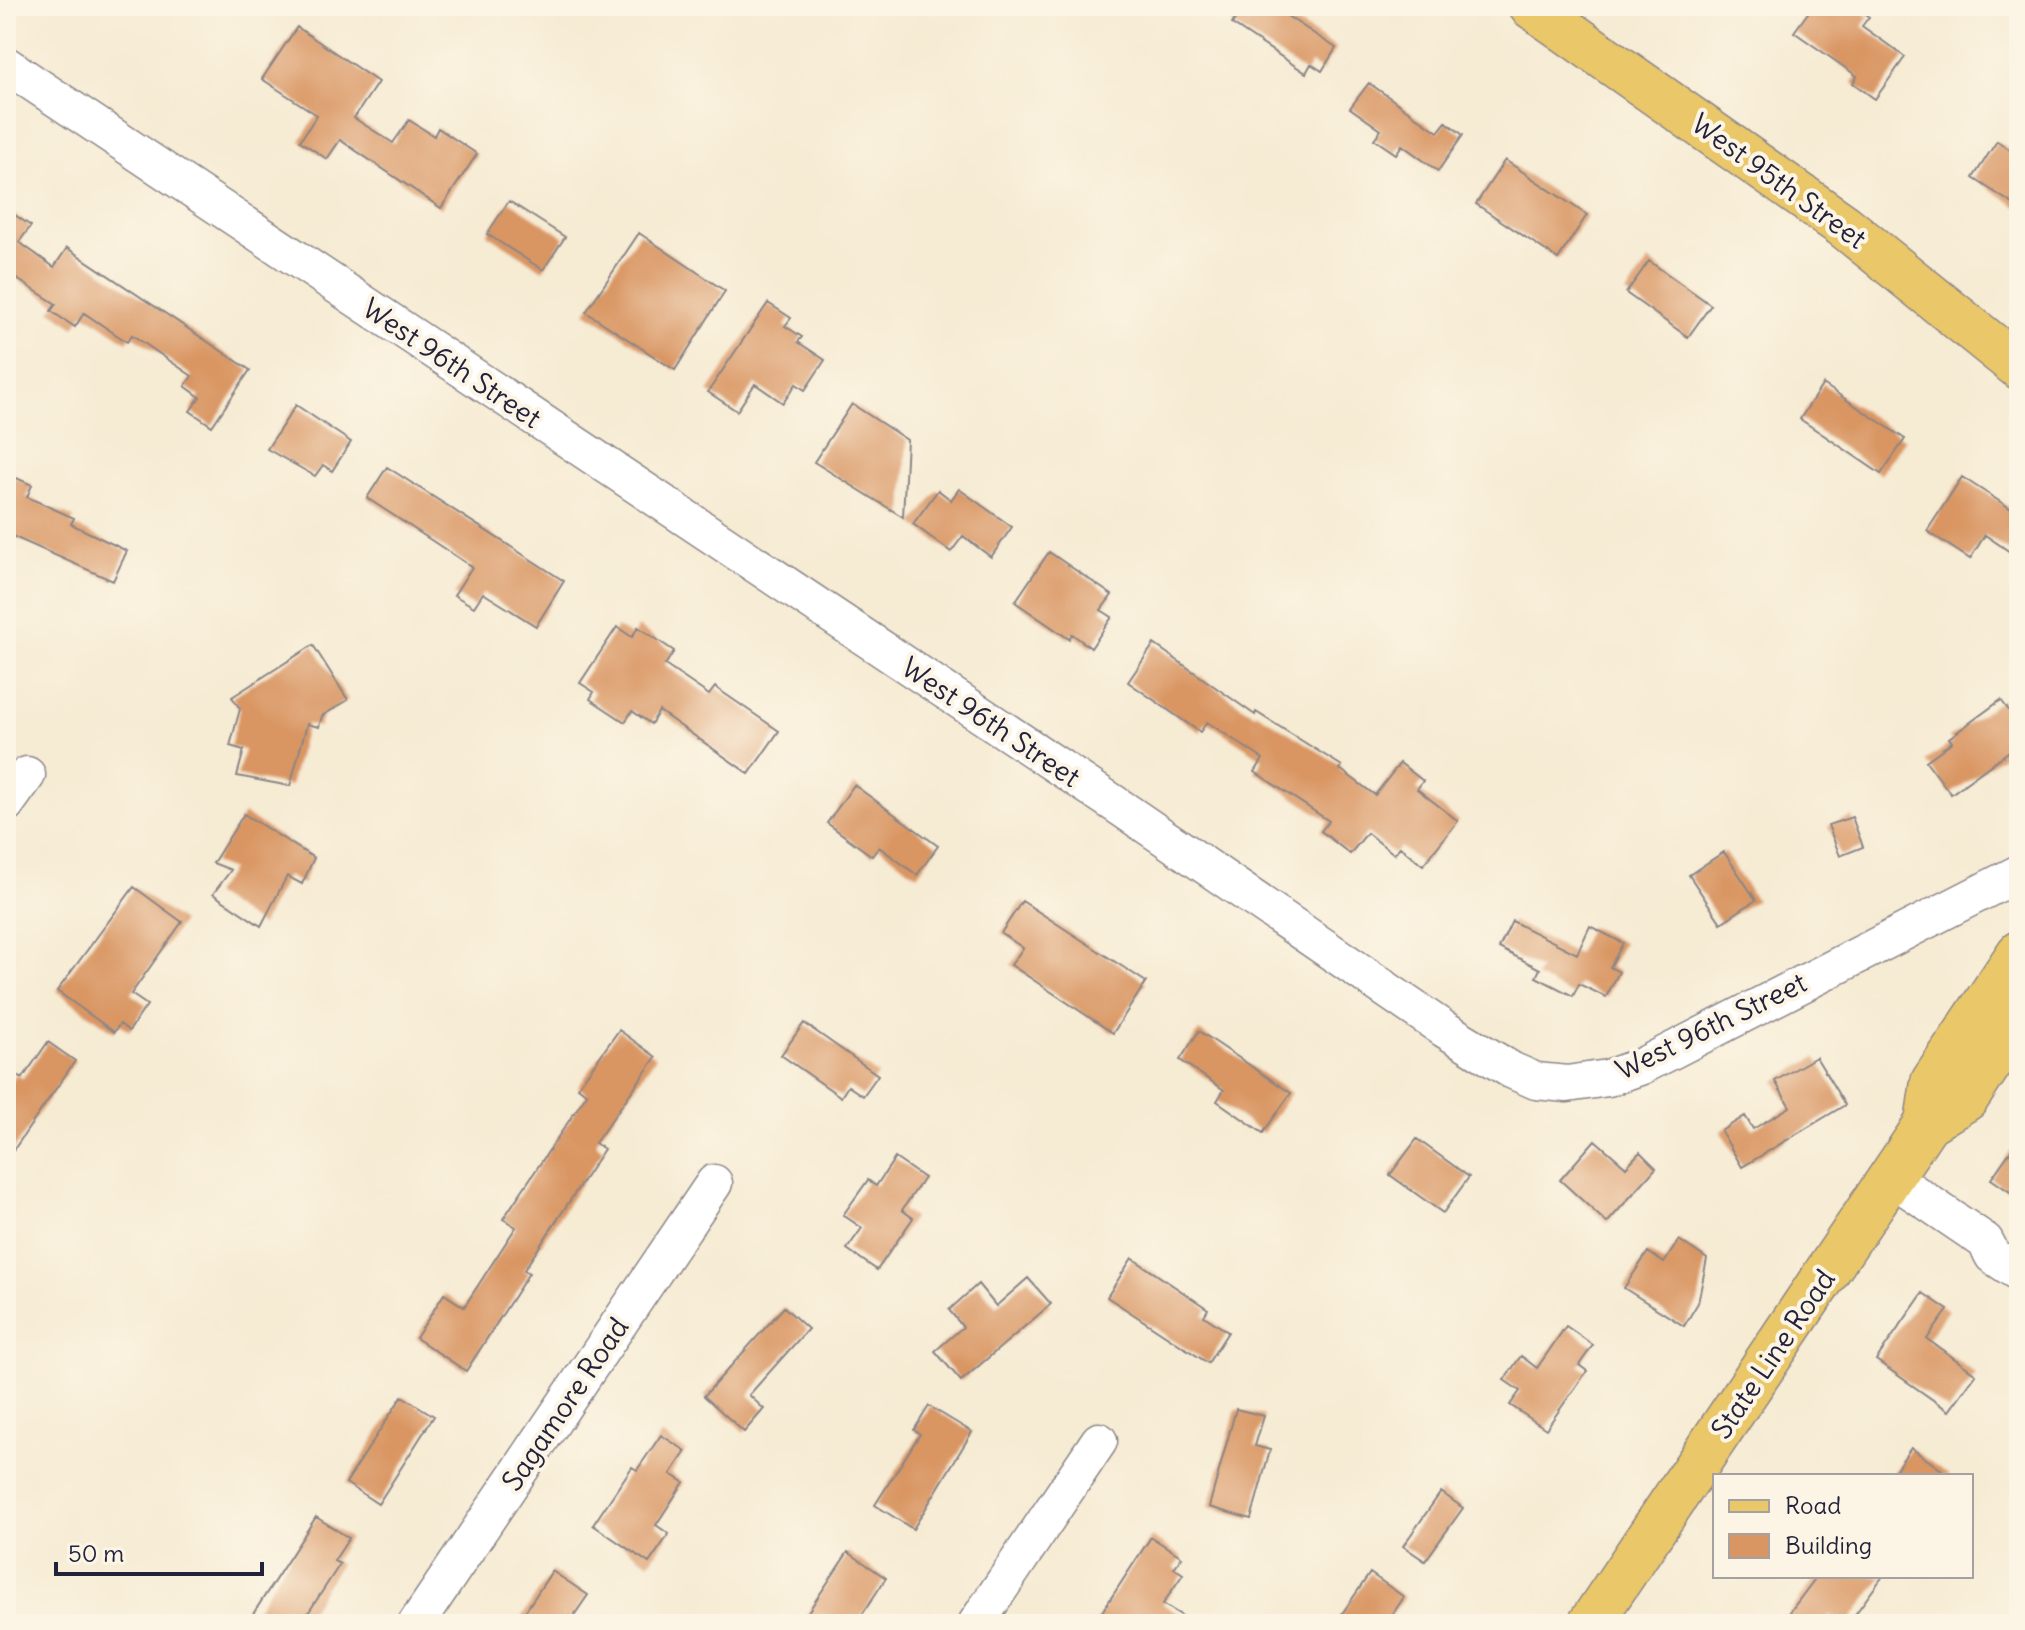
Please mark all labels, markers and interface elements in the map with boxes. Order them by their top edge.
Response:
street label: West 95th Street [1684,105,1874,257]
street label: West 96th Street [356,290,548,436]
street label: West 96th Street [895,649,1087,795]
street label: West 96th Street [1610,964,1812,1088]
street label: State Line Road [1703,1262,1843,1446]
street label: Sagamore Road [494,1310,636,1498]
legend [1713,1474,1973,1578]
text: Road [1785,1490,1841,1520]
scale bar [56,1526,262,1576]
text: Building [1785,1530,1872,1560]
text: 50 m [68,1538,124,1568]

